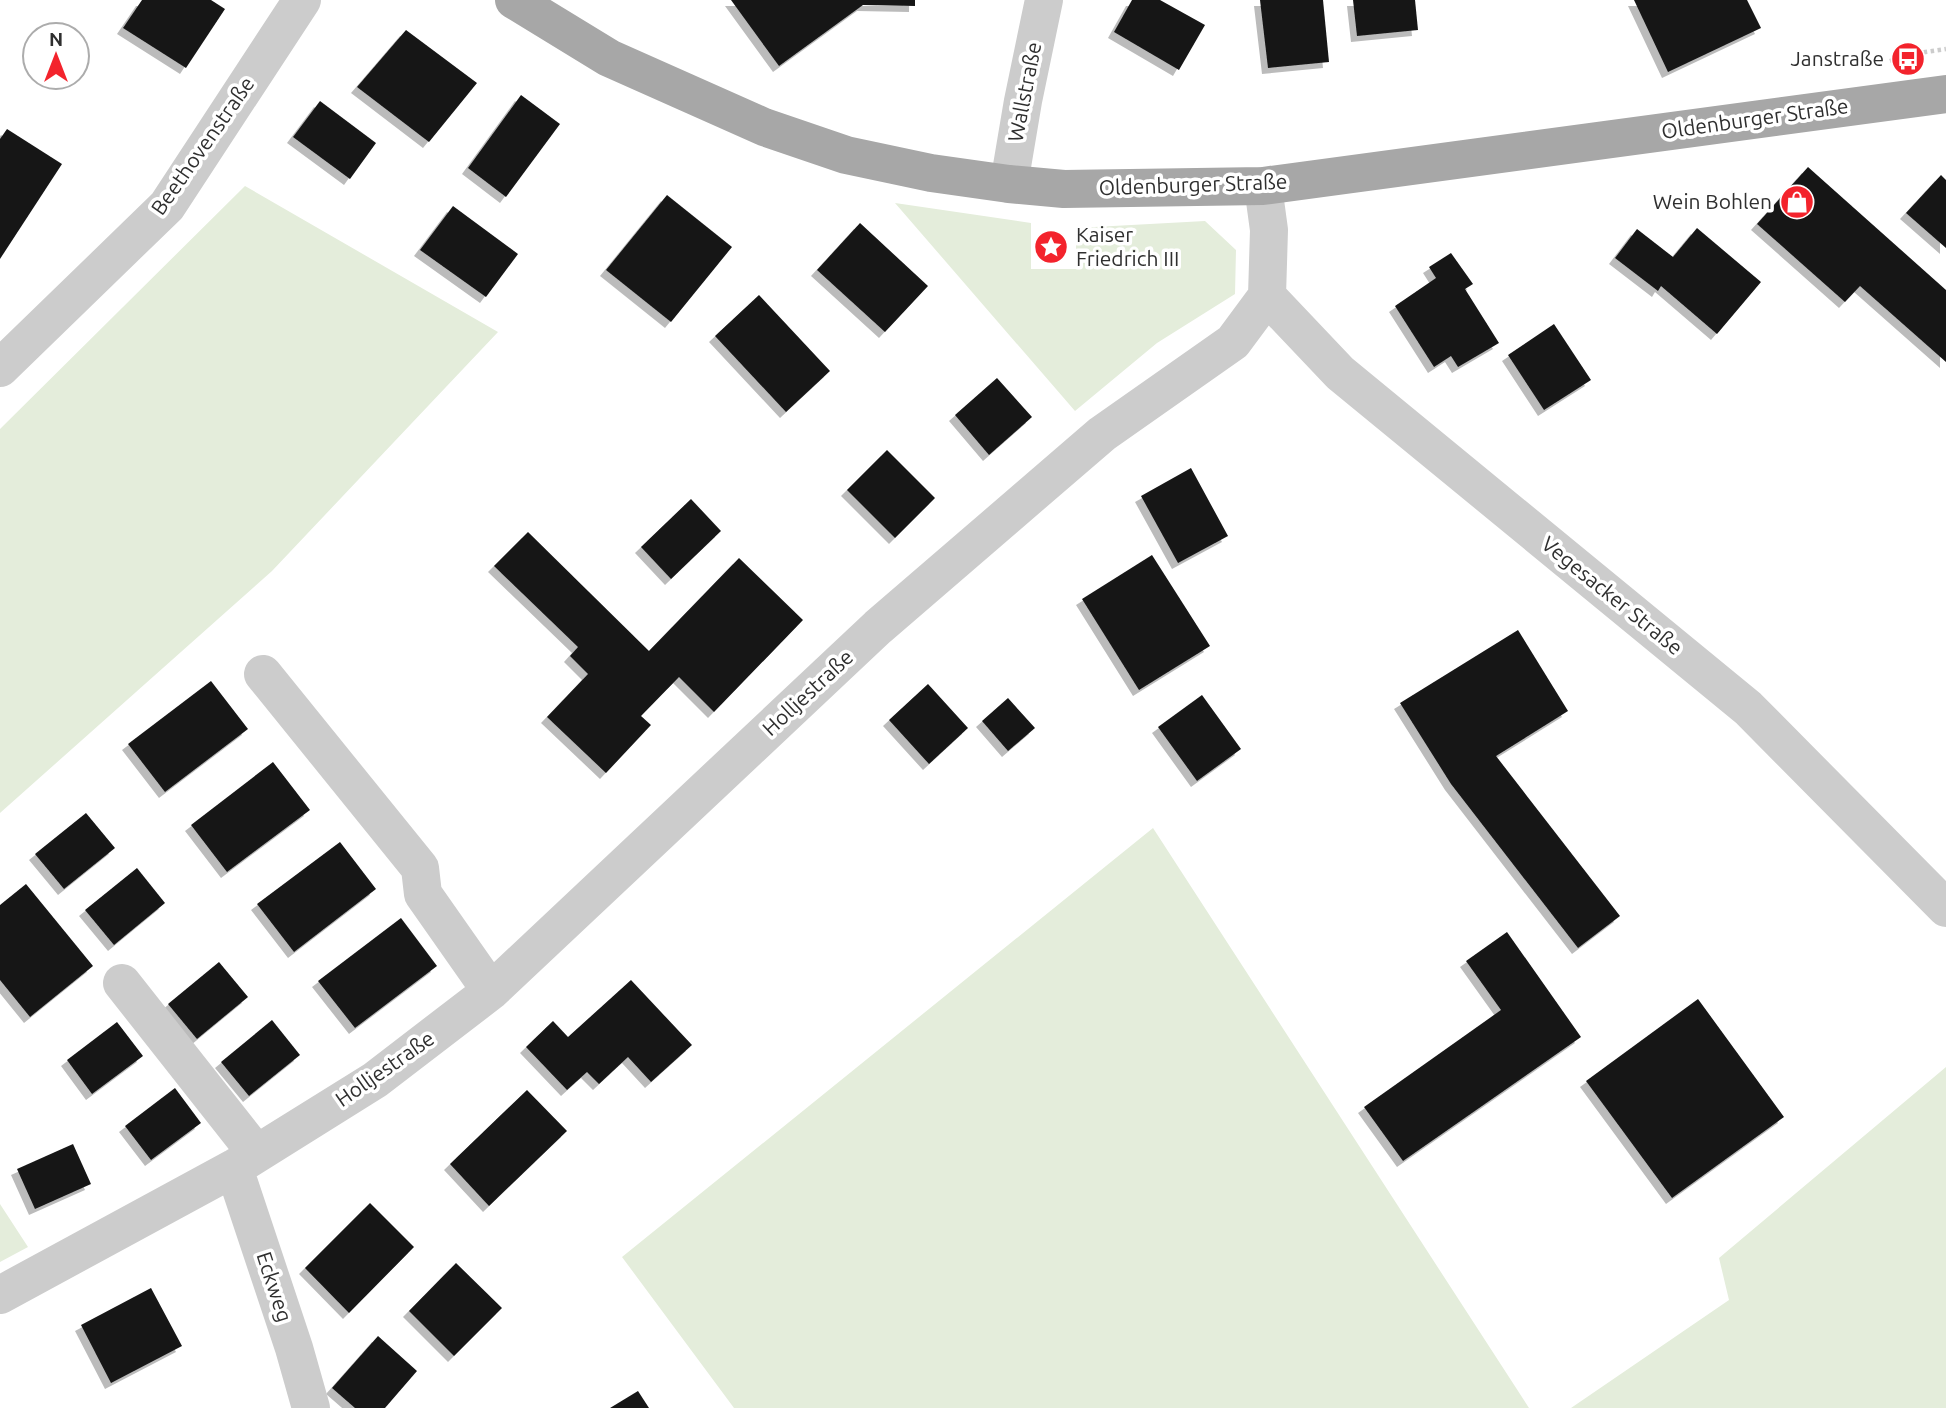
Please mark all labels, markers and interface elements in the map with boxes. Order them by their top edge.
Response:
north arrow [21,21,91,91]
text: N [49,28,63,50]
street label: Wallstraße [1003,40,1045,144]
bus stop icon: Janstraße [1889,40,1927,78]
place label: Janstraße [1791,46,1884,70]
street label: Beethovenstraße [146,72,259,219]
street label: Oldenburger Straße [1660,93,1850,143]
street label: Oldenburger Straße [1098,169,1288,199]
shop icon: Wein Bohlen [1778,183,1816,221]
place label: Wein Bohlen [1653,189,1772,213]
place label: Kaiser Friedrich III [1076,222,1179,270]
place icon: Kaiser Friedrich III [1032,228,1070,266]
street label: Vegesacker Straße [1537,531,1688,659]
street label: Holljestraße [757,644,858,740]
street label: Holljestraße [330,1025,438,1111]
street label: Eckweg [252,1249,298,1325]

